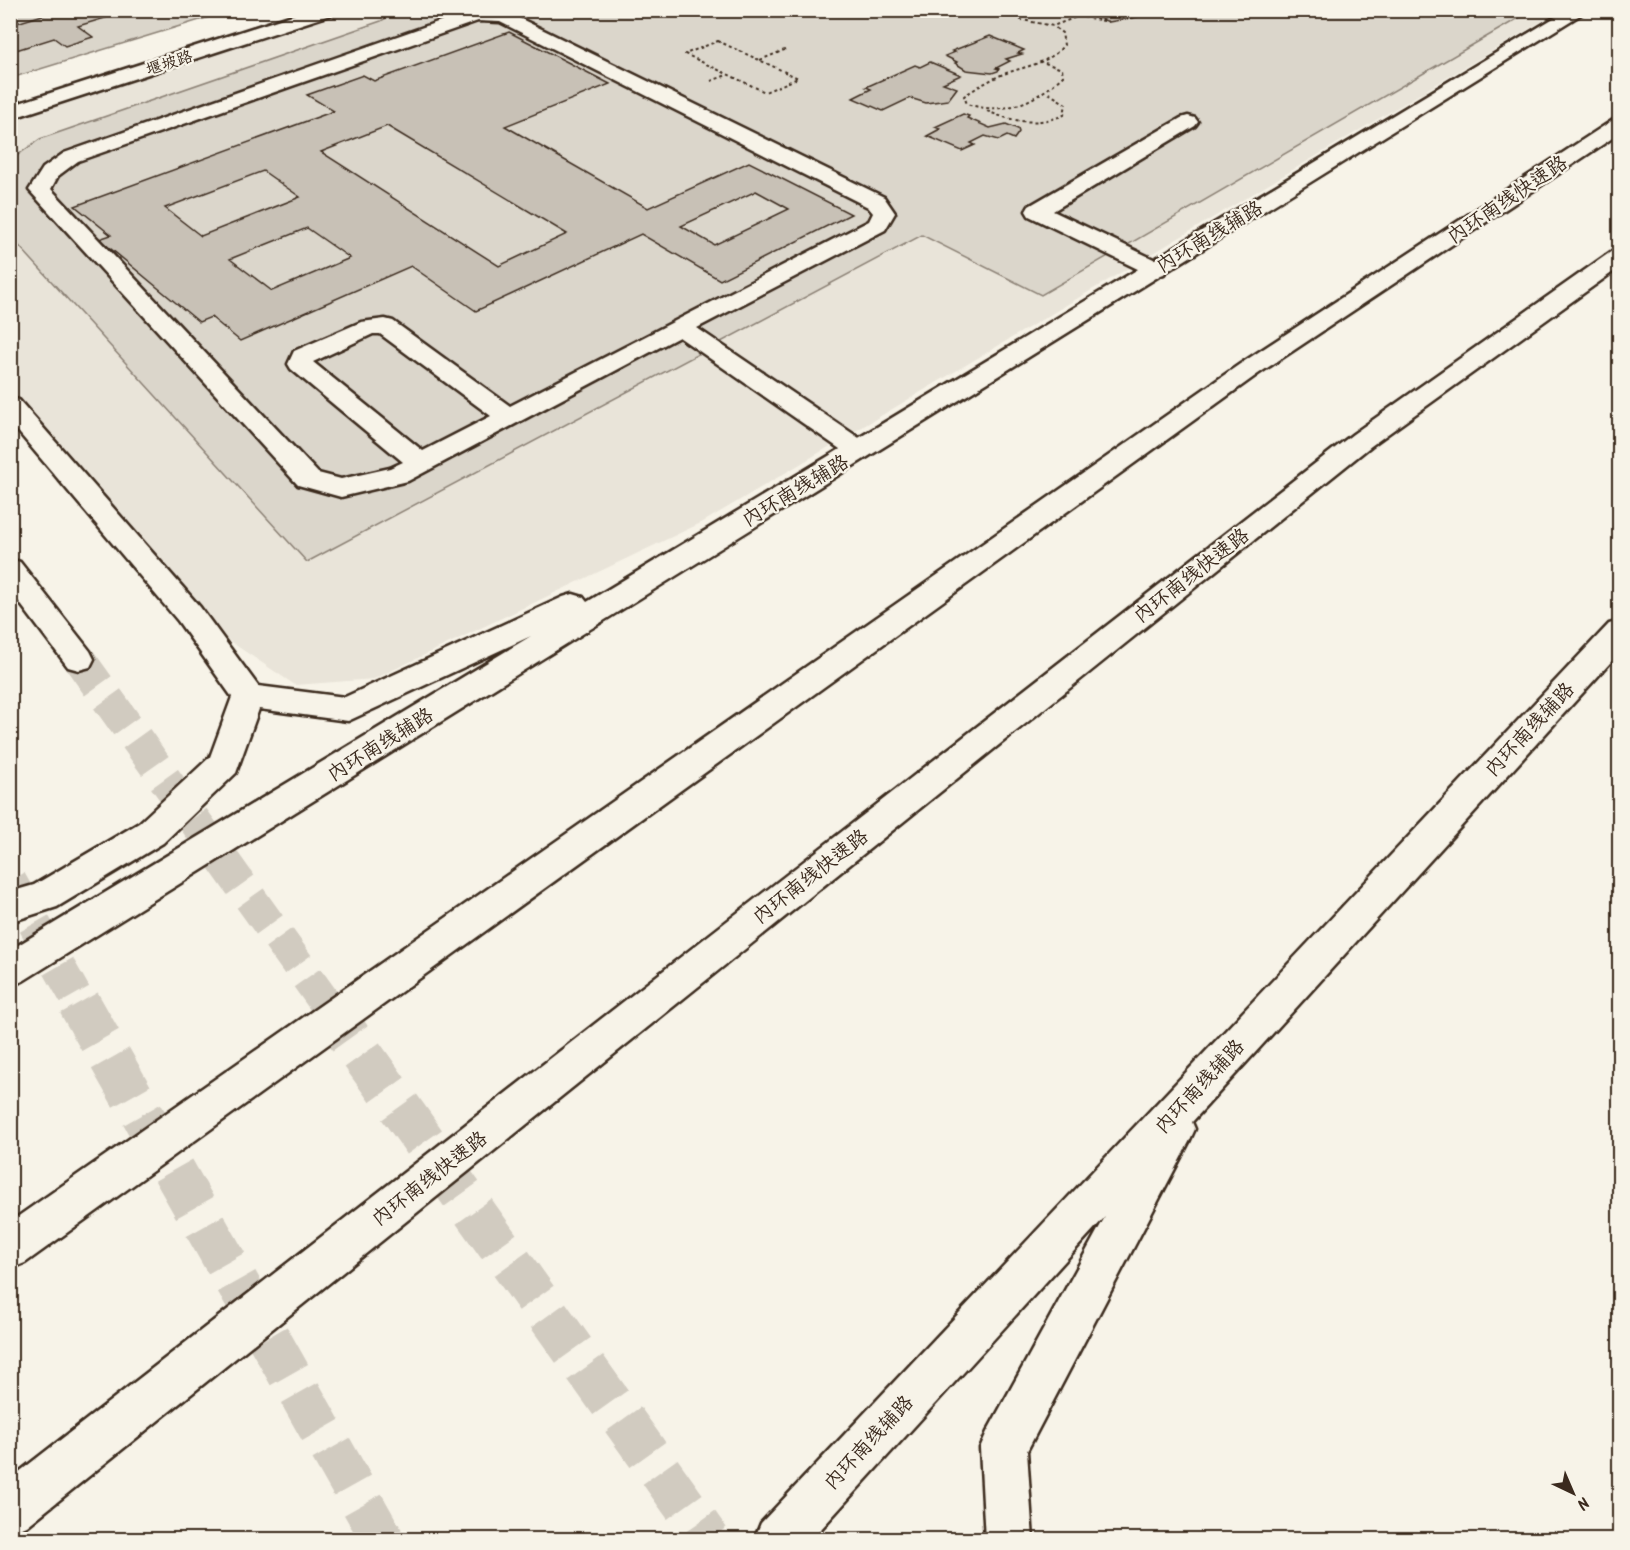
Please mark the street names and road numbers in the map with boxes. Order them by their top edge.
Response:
street label: 堰坡路 [143,44,196,83]
street label: 内环南线快速路 [1441,148,1576,253]
street label: 内环南线辅路 [1150,193,1271,282]
street label: 内环南线辅路 [736,447,857,536]
street label: 内环南线快速路 [1127,520,1258,632]
street label: 内环南线辅路 [1478,675,1584,785]
street label: 内环南线辅路 [322,700,441,791]
street label: 内环南线快速路 [746,821,877,933]
street label: 内环南线辅路 [1148,1032,1254,1142]
street label: 内环南线快速路 [365,1123,496,1235]
street label: 内环南线辅路 [817,1388,923,1498]

